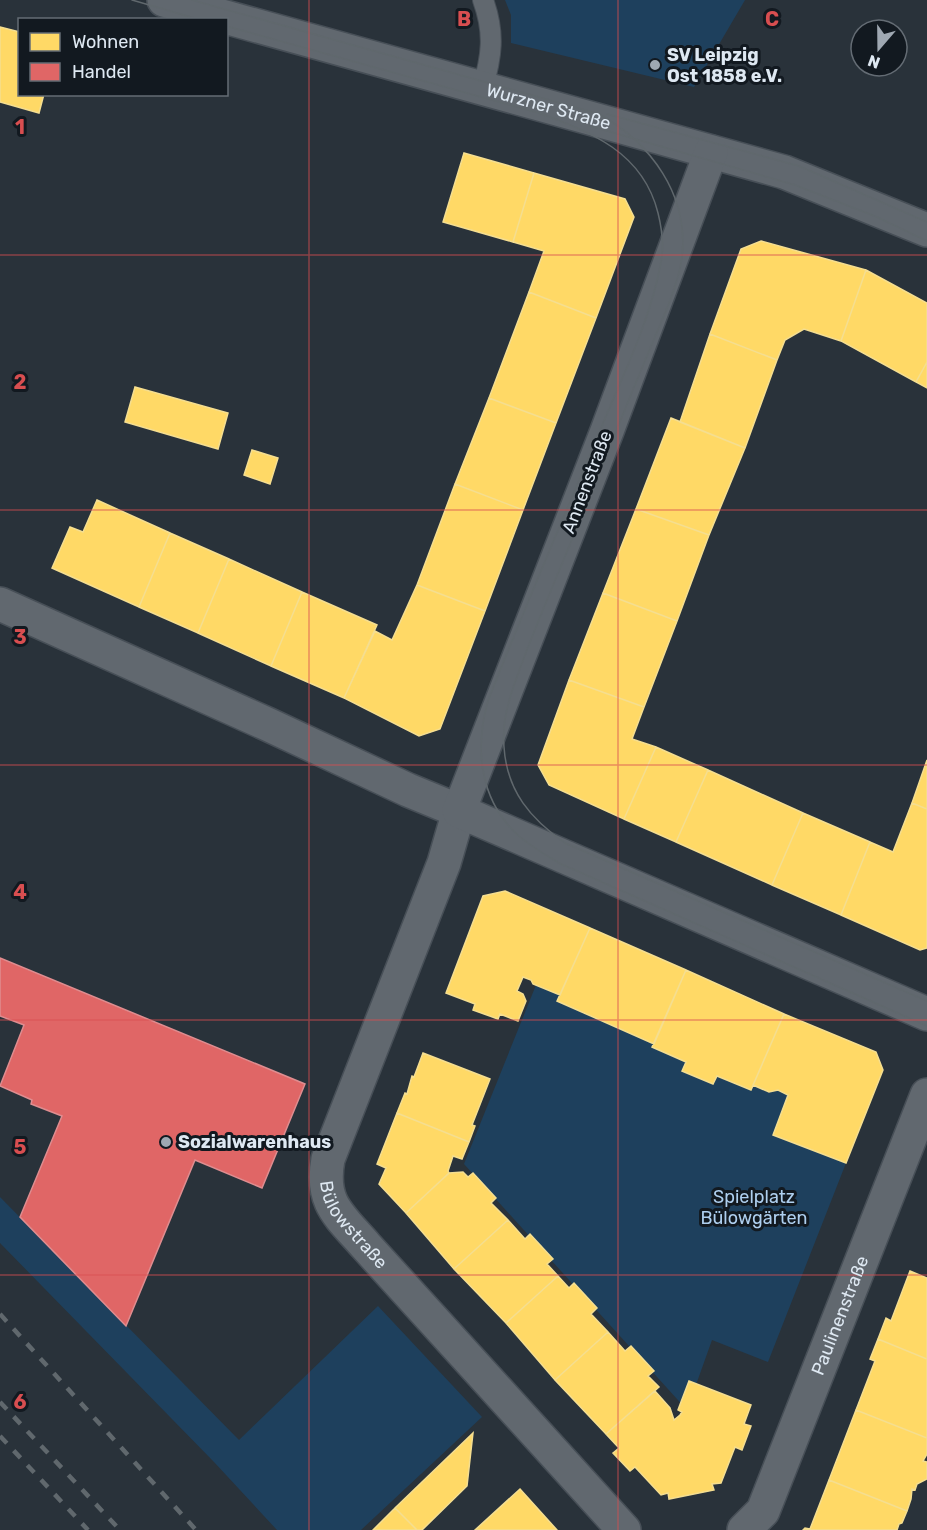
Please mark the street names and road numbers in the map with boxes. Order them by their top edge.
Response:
street label: Wurzner Straße [484,79,613,134]
street label: Annenstraße [557,427,617,537]
street label: Bülowstraße [315,1179,392,1273]
street label: Paulinenstraße [807,1253,873,1378]

